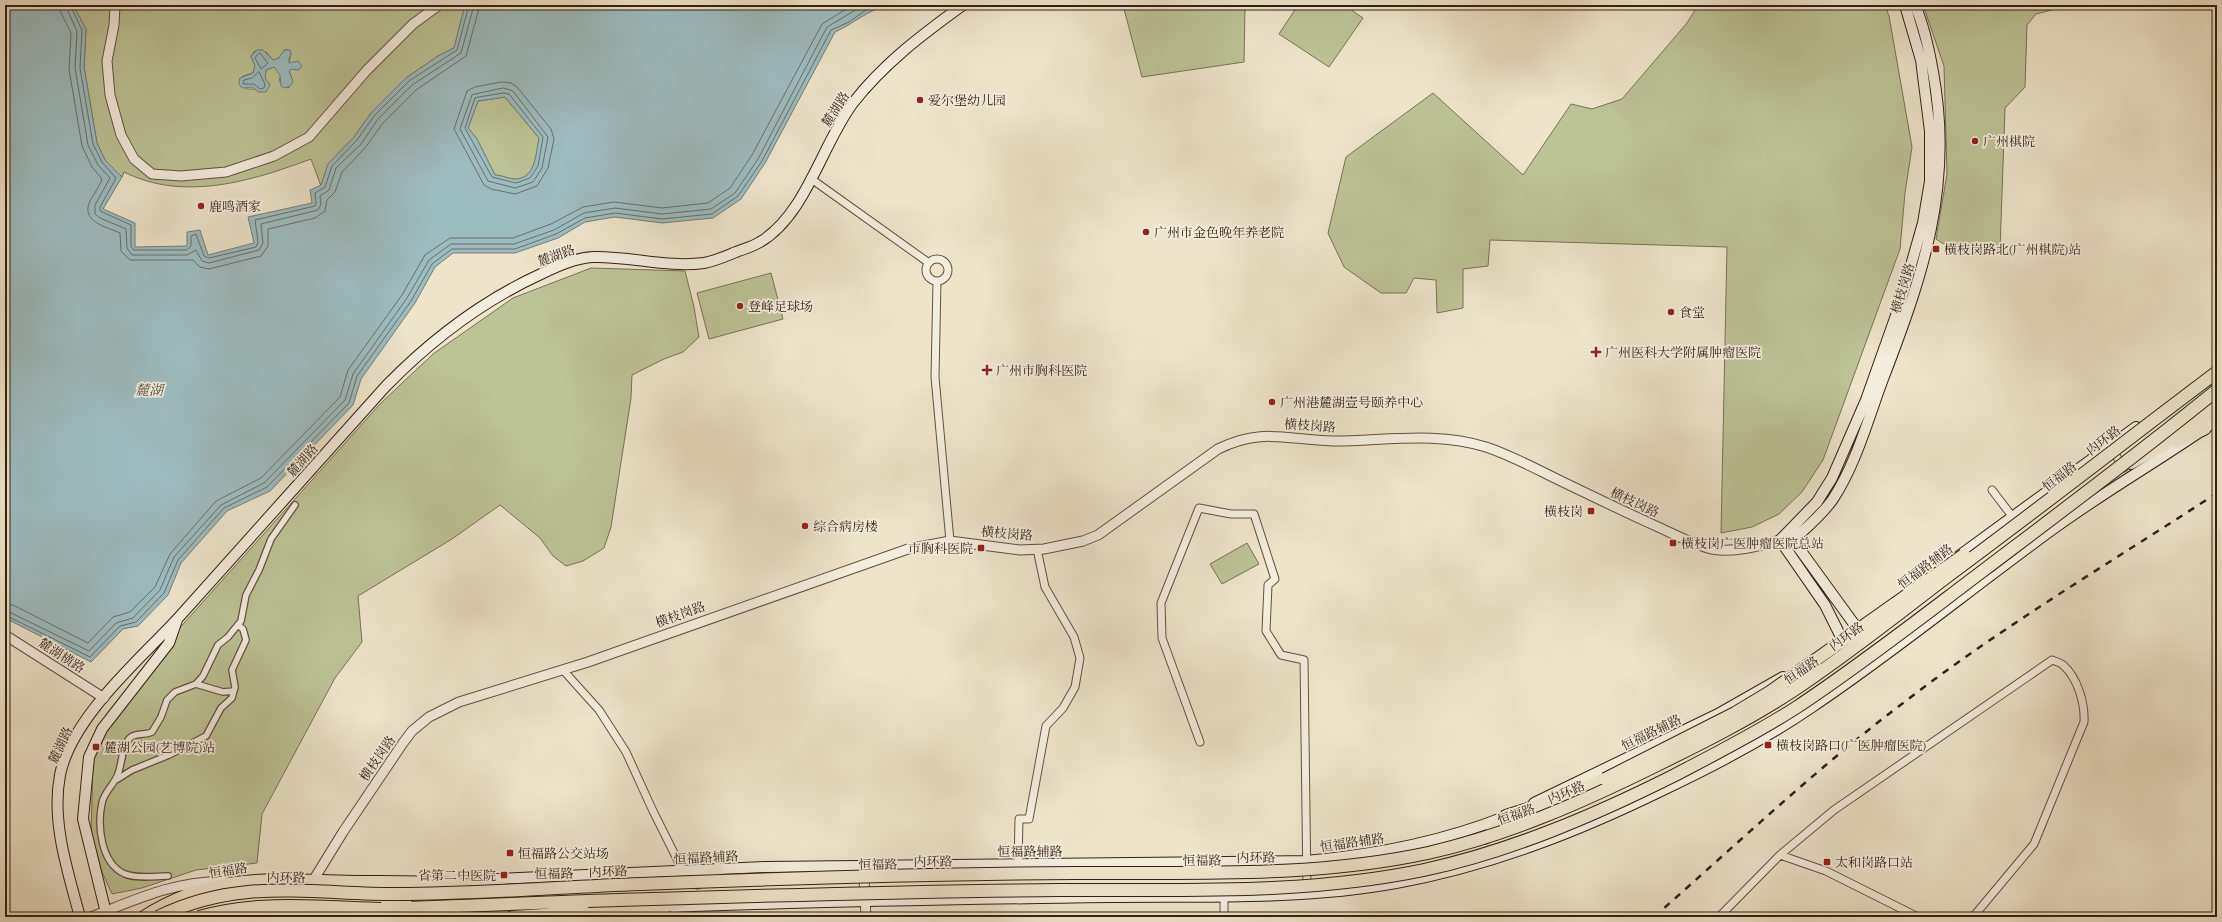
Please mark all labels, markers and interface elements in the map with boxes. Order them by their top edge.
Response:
street label: 麓湖路 [819,89,852,130]
place label: 爱尔堡幼儿园 [928,93,1006,108]
marker: 爱尔堡幼儿园 [915,95,925,105]
place label: 广州棋院 [1983,134,2035,149]
marker: 广州棋院 [1970,136,1980,146]
place label: 鹿鸣酒家 [209,199,261,214]
marker: 鹿鸣酒家 [196,201,206,211]
place label: 广州市金色晚年养老院 [1154,225,1284,240]
marker: 广州市金色晚年养老院 [1141,227,1151,237]
street label: 麓湖路 [535,242,577,269]
place label: 横枝岗路北(广州棋院)站 [1944,242,2081,257]
marker: 横枝岗路北(广州棋院)站 [1931,244,1941,254]
street label: 横枝岗路 [1888,261,1917,315]
place label: 登峰足球场 [748,299,813,314]
marker: 登峰足球场 [735,301,745,311]
place label: 食堂 [1679,305,1705,320]
marker: 食堂 [1666,307,1676,317]
place label: 广州医科大学附属肿瘤医院 [1605,345,1761,360]
marker: 广州医科大学附属肿瘤医院 [1590,346,1602,358]
place label: 广州市胸科医院 [996,363,1087,378]
marker: 广州市胸科医院 [981,364,993,376]
water label: 麓湖 [135,382,166,399]
place label: 广州港麓湖壹号颐养中心 [1280,395,1423,410]
marker: 广州港麓湖壹号颐养中心 [1267,397,1277,407]
street label: 横枝岗路 [1283,416,1336,435]
street label: 内环路 [2083,423,2123,458]
street label: 麓湖路 [284,441,321,480]
street label: 恒福路 [2039,458,2079,494]
street label: 横枝岗路 [1608,485,1662,520]
place label: 横枝岗 [1544,504,1583,519]
marker: 横枝岗 [1586,506,1596,516]
place label: 综合病房楼 [813,519,878,534]
marker: 综合病房楼 [800,521,810,531]
street label: 横枝岗路 [980,524,1034,543]
place label: 横枝岗广医肿瘤医院总站 [1681,536,1824,551]
marker: 横枝岗广医肿瘤医院总站 [1668,538,1678,548]
place label: 市胸科医院 [908,541,973,556]
street label: 恒福路辅路 [1895,541,1956,592]
marker: 市胸科医院 [976,543,986,553]
street label: 横枝岗路 [653,599,707,630]
street label: 内环路 [1826,619,1866,654]
street label: 麓湖横路 [36,635,88,676]
street label: 恒福路 [1781,653,1822,688]
street label: 恒福路辅路 [1619,711,1684,753]
street label: 麓湖路 [45,724,75,766]
street label: 横枝岗路 [356,733,398,784]
place label: 横枝岗路口(广医肿瘤医院) [1776,738,1926,753]
place label: 麓湖公园(艺博院)站 [104,740,215,755]
marker: 横枝岗路口(广医肿瘤医院) [1763,740,1773,750]
marker: 麓湖公园(艺博院)站 [91,742,101,752]
street label: 内环路 [1545,778,1587,807]
street label: 恒福路 [1495,801,1537,828]
street label: 恒福路辅路 [1319,831,1385,854]
street label: 恒福路辅路 [997,844,1063,859]
place label: 恒福路公交站场 [518,846,609,861]
marker: 恒福路公交站场 [505,848,515,858]
street label: 恒福路辅路 [673,848,739,867]
street label: 内环路 [1236,850,1276,865]
street label: 恒福路 [1182,853,1222,868]
street label: 内环路 [913,854,953,869]
place label: 太和岗路口站 [1835,855,1913,870]
street label: 恒福路 [858,857,898,872]
marker: 太和岗路口站 [1822,857,1832,867]
street label: 恒福路 [208,860,249,881]
street label: 内环路 [588,863,628,880]
street label: 恒福路 [534,866,574,881]
place label: 省第二中医院 [418,868,496,883]
street label: 内环路 [266,870,306,885]
marker: 省第二中医院 [499,870,509,880]

